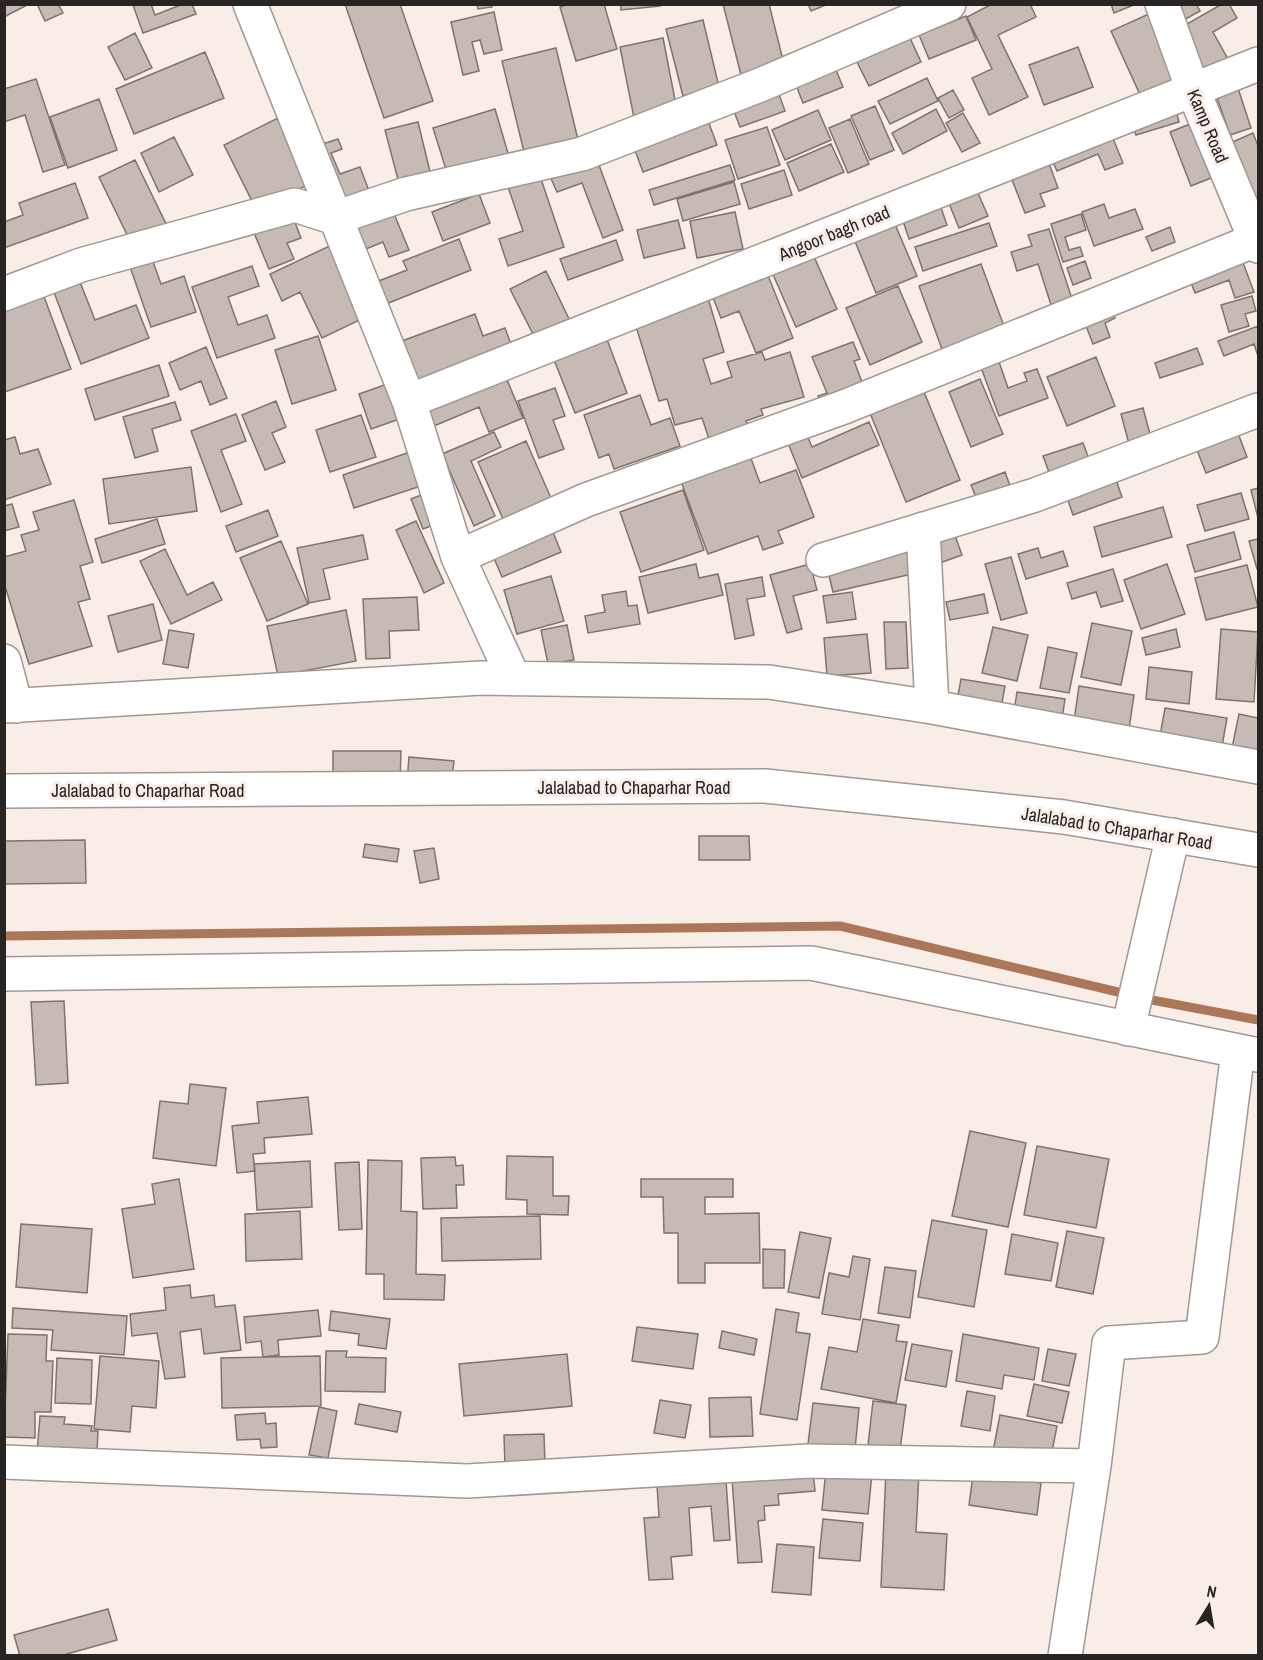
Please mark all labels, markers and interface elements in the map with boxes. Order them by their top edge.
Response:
street label: Kamp Road [1181,85,1235,167]
street label: Angoor bagh road [774,199,893,267]
street label: Jalalabad to Chaparhar Road [538,775,730,800]
street label: Jalalabad to Chaparhar Road [52,778,244,803]
street label: Jalalabad to Chaparhar Road [1020,801,1214,855]
north arrow [1179,1576,1239,1636]
text: N [1205,1580,1219,1603]

